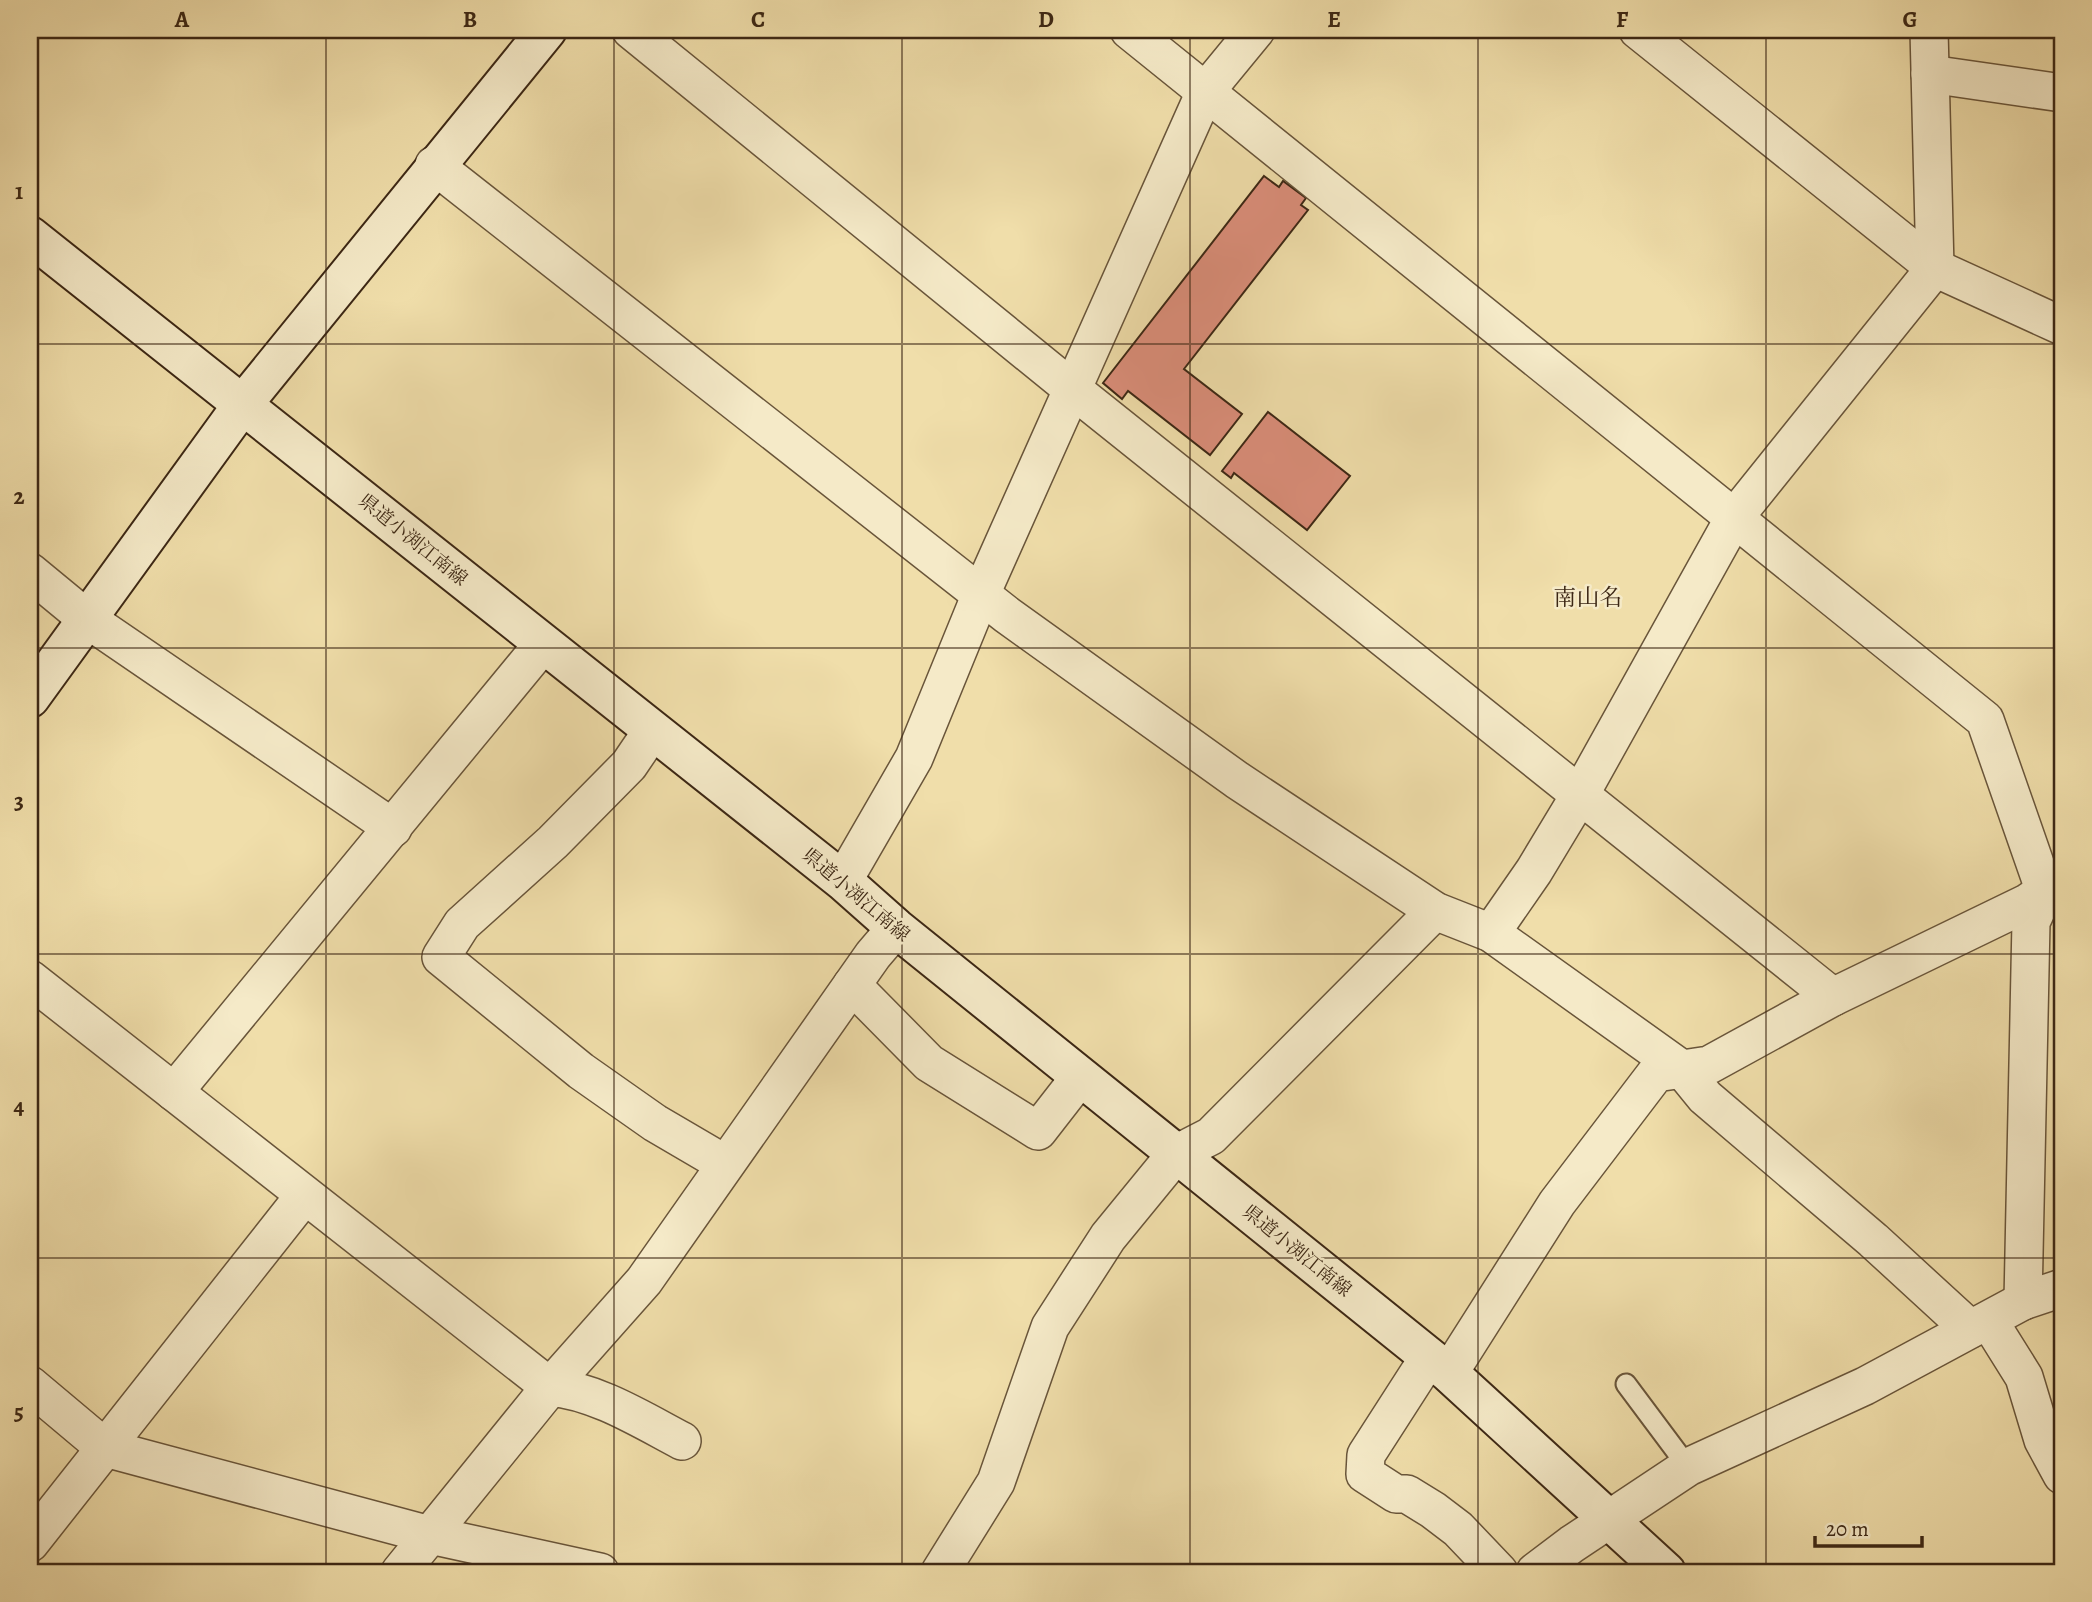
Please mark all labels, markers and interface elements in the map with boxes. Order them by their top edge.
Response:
text: A [174,4,190,35]
text: B [463,4,477,35]
text: C [751,4,765,35]
text: D [1038,4,1054,35]
text: E [1327,4,1341,35]
text: F [1616,4,1629,35]
text: G [1902,4,1918,35]
text: 1 [15,176,23,207]
text: 2 [13,481,25,512]
street label: 県道小渕江南線 [353,488,473,592]
district label: 南山名 [1554,582,1623,613]
text: 3 [14,786,24,817]
street label: 県道小渕江南線 [797,842,915,948]
text: 4 [14,1091,25,1122]
street label: 県道小渕江南線 [1237,1199,1357,1303]
text: 5 [14,1396,24,1427]
scale bar [1815,1504,1922,1548]
text: 20 m [1826,1515,1869,1543]

